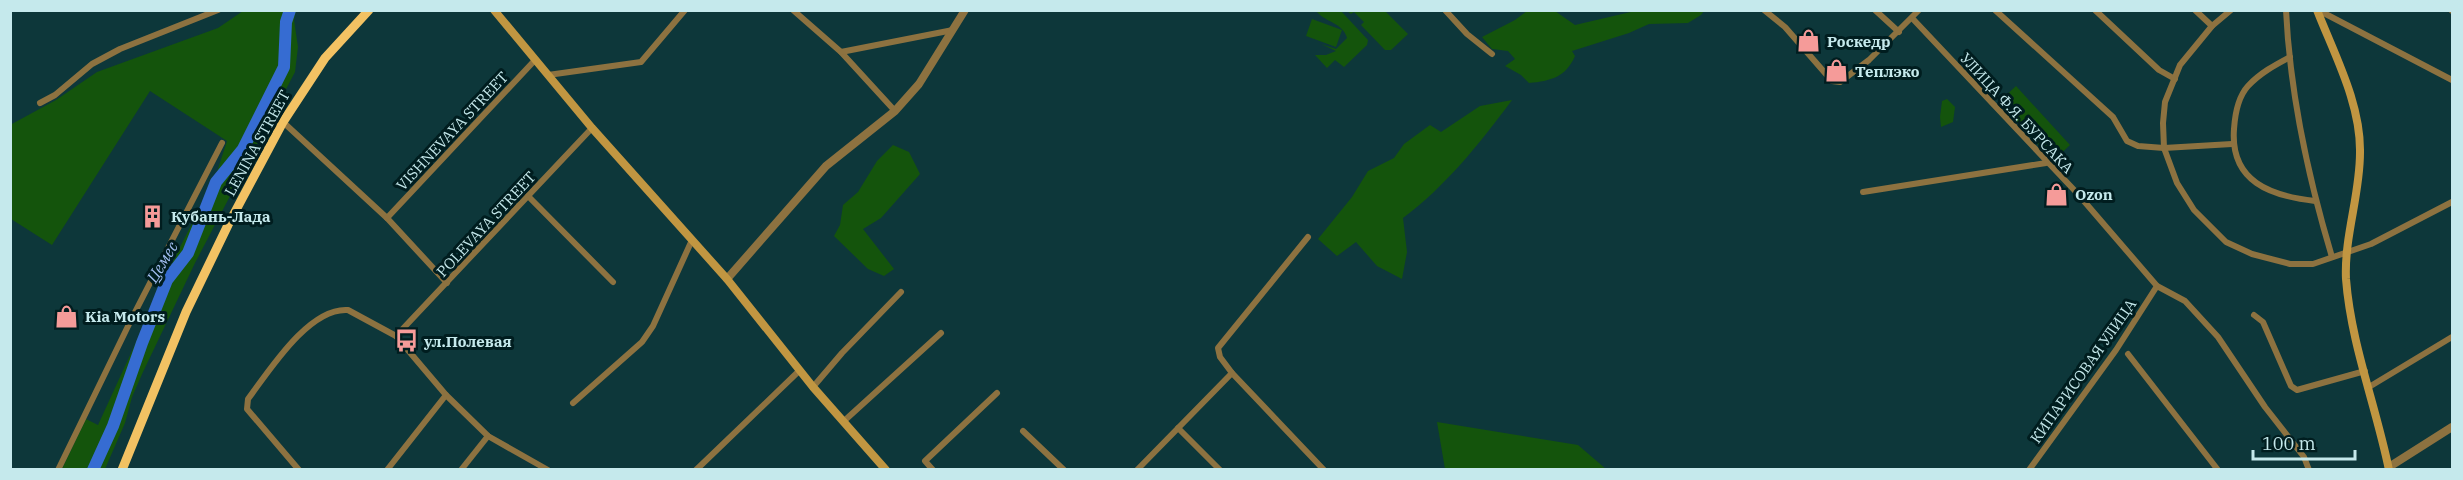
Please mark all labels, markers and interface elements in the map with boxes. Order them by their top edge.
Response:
shop icon: Роскедр [1796,28,1822,54]
place label: Роскедр [1827,32,1890,51]
street label: УЛИЦА Ф.Я. БУРСАКА [1956,49,2078,178]
shop icon: Теплэко [1824,58,1850,84]
place label: Теплэко [1855,62,1920,81]
street label: VISHNEVAYA STREET [392,67,512,194]
street label: LENINA STREET [220,87,294,199]
street label: POLEVAYA STREET [432,167,540,281]
shop icon: Ozon [2044,181,2070,207]
place label: Ozon [2075,185,2113,204]
building icon: Кубань-Лада [140,203,166,229]
place label: Кубань-Лада [171,207,271,226]
water label: Цемес [142,238,182,287]
street label: КИПАРИСОВАЯ УЛИЦА [2026,295,2141,447]
shop icon: Kia Motors [54,303,80,329]
place label: Kia Motors [85,307,165,326]
bus stop icon: ул.Полевая [393,328,419,354]
place label: ул.Полевая [423,332,512,351]
scale bar [2253,423,2355,461]
text: 100 m [2262,432,2316,455]

